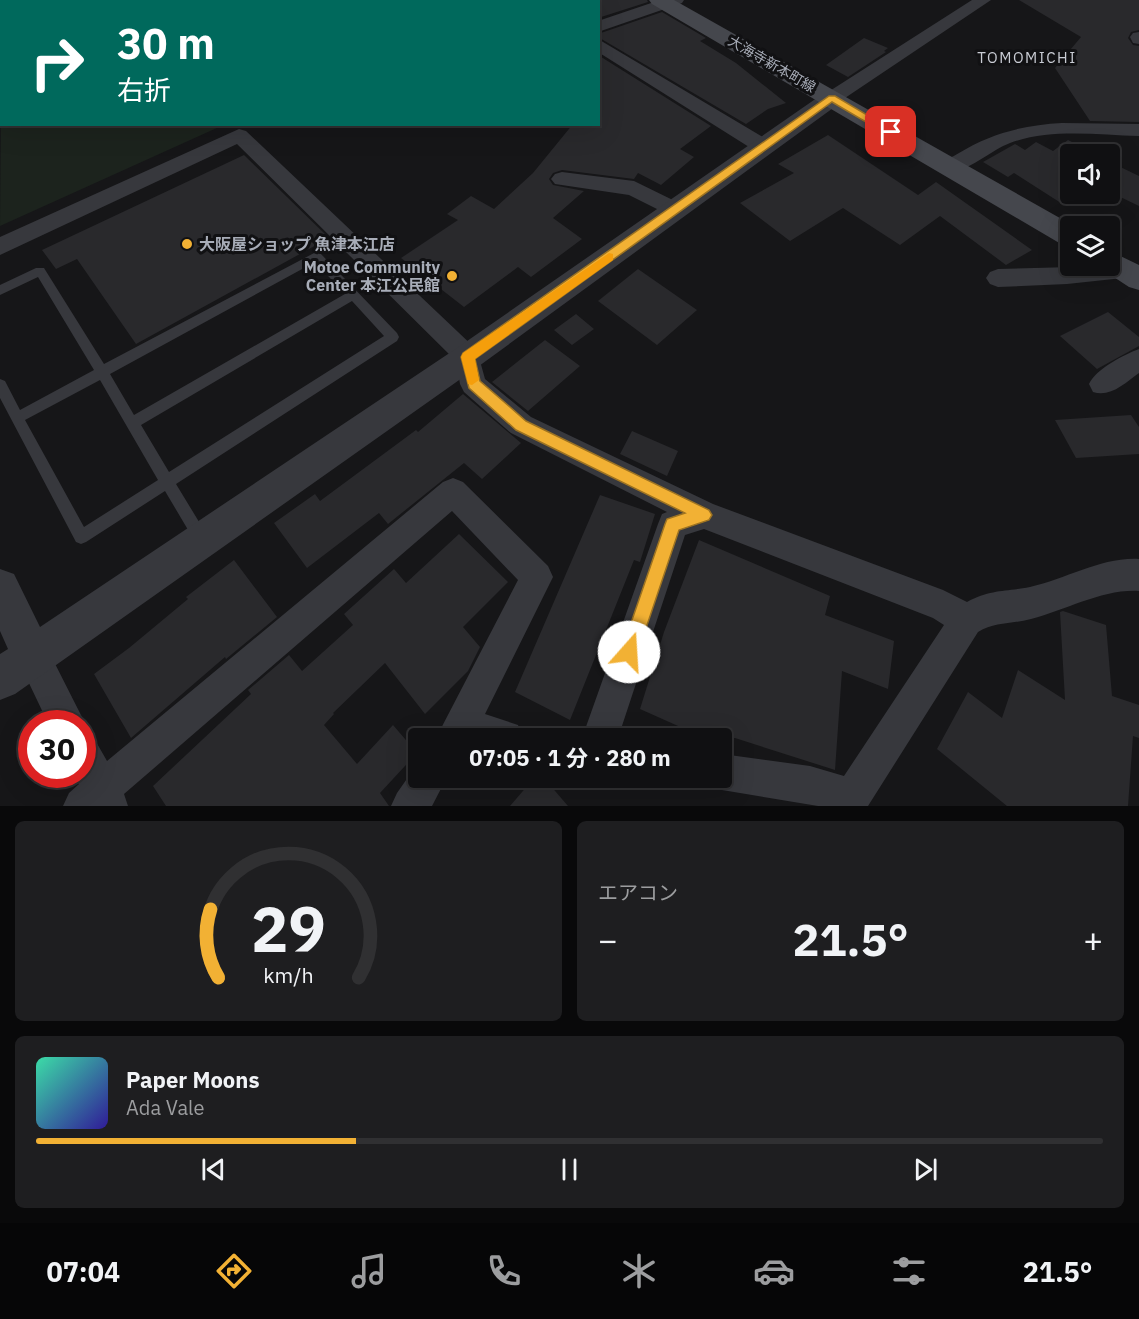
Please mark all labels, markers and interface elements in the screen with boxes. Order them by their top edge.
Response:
text: 30 m [117,16,215,71]
icon: right [18,24,96,102]
street label: 大海寺新本町線 [725,32,819,96]
district label: TOMOMICHI [977,48,1077,67]
text: 右折 [117,72,171,107]
pin [865,106,916,157]
icon: arrive [874,115,907,148]
map controls [1060,144,1120,276]
button: sound [1060,144,1120,204]
button: layers [1060,216,1120,276]
place label: 大阪屋ショップ 魚津本江店 [199,234,395,254]
marker: 大阪屋ショップ 魚津本江店 [180,237,194,251]
place label: Motoe Community Center 本江公民館 [304,257,440,295]
marker: Motoe Community Center 本江公民館 [445,269,459,283]
position arrow [597,620,661,684]
speed limit sign: 30 [18,710,96,788]
text: 07:05 · 1 分 · 280 m [469,743,671,772]
text: エアコン [598,879,678,906]
text: 29 [251,888,326,969]
text: 21.5° [792,910,909,968]
text: − [598,918,618,961]
text: + [1083,918,1103,961]
text: km/h [263,961,314,989]
text: Paper Moons [126,1065,259,1094]
text: Ada Vale [126,1094,205,1121]
icon: previous [197,1153,230,1186]
icon: pause [553,1153,586,1186]
icon: next [909,1153,942,1186]
icon: directions [213,1250,255,1292]
icon: music [348,1250,390,1292]
icon: phone [483,1250,525,1292]
icon: climate [618,1250,660,1292]
icon: car [753,1250,795,1292]
icon: filters [888,1250,930,1292]
text: 07:04 [46,1254,120,1289]
text: 21.5° [1023,1254,1092,1289]

